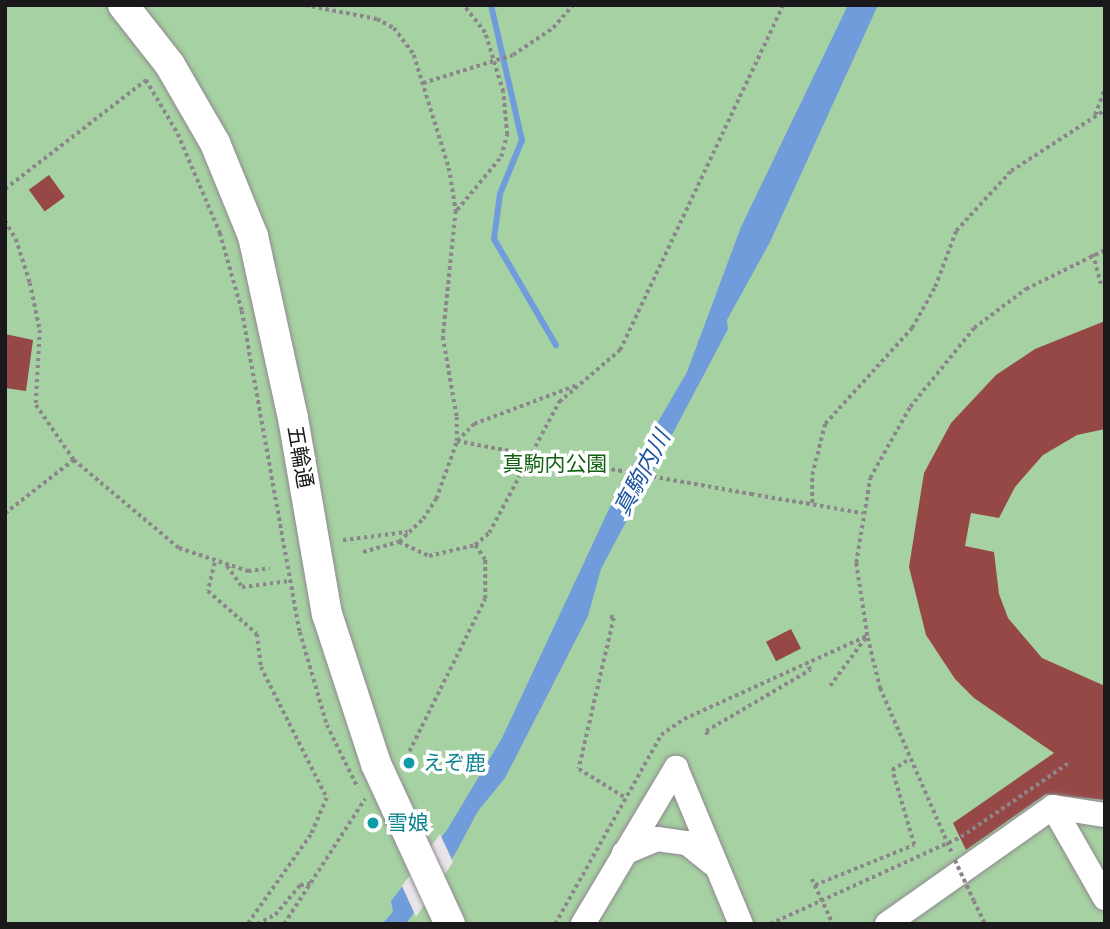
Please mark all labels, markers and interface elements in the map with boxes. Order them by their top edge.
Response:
street label: 五輪通 [282,424,318,490]
water label: 真駒内川 [608,426,676,520]
park label: 真駒内公園 [503,451,607,477]
place label: えぞ鹿 [423,750,486,776]
marker: えぞ鹿 [401,755,417,771]
place label: 雪娘 [387,810,429,836]
marker: 雪娘 [365,815,381,831]

